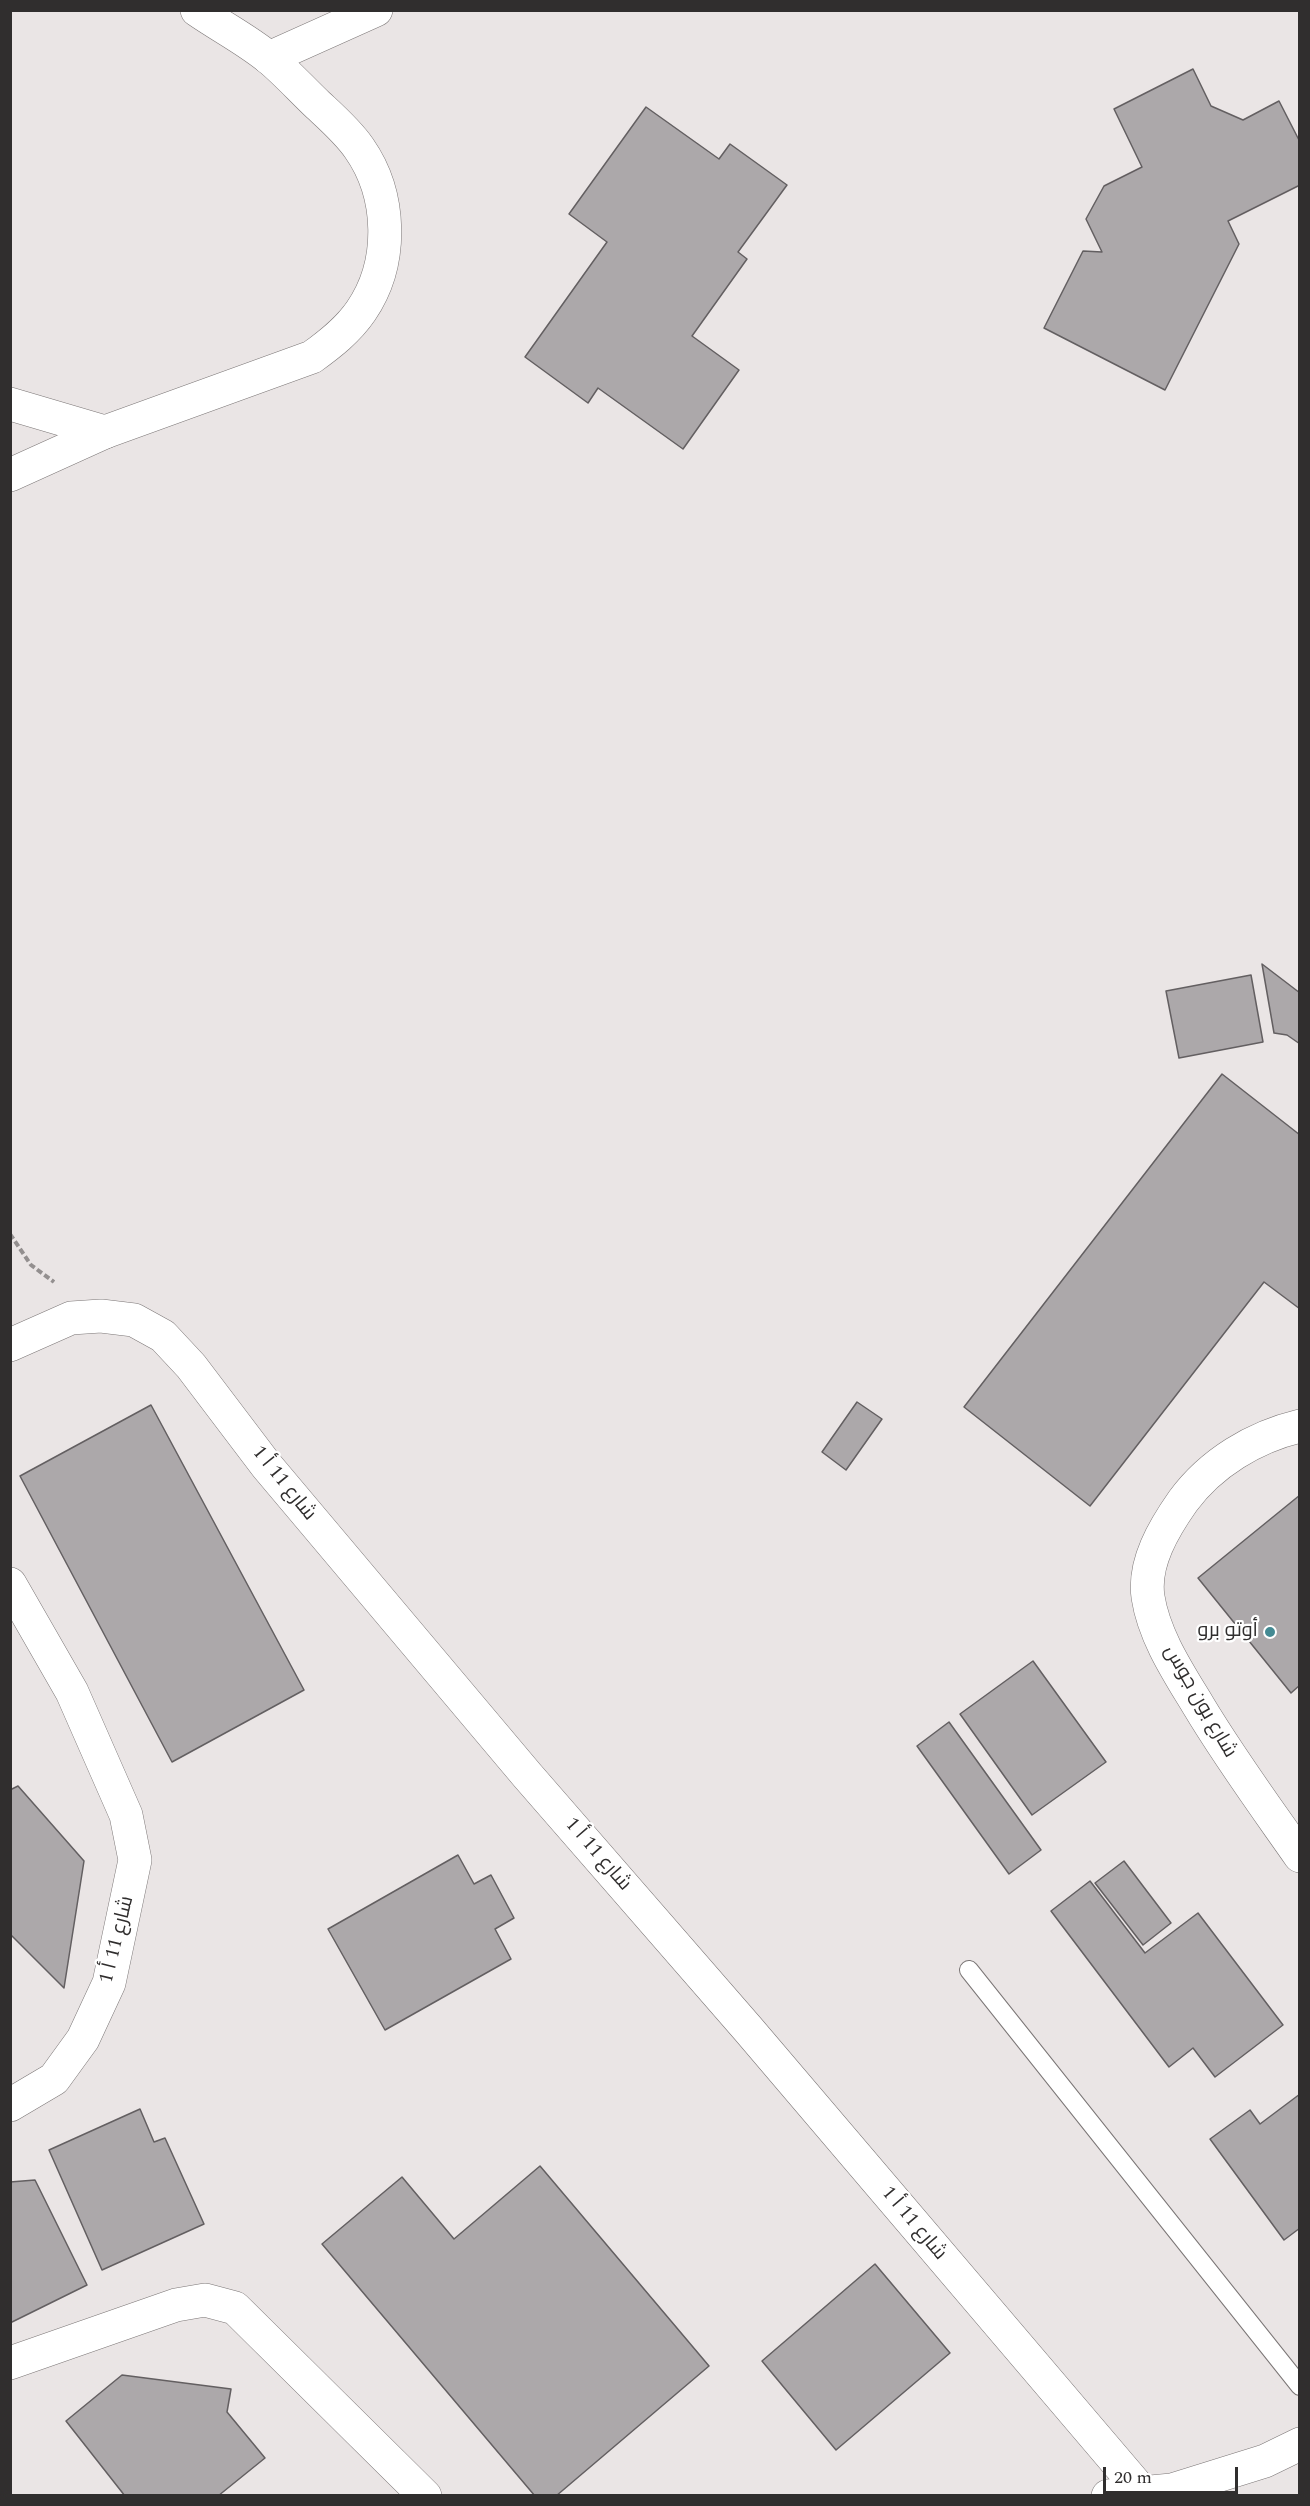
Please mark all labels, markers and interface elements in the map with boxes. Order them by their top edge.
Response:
street label: شارع 11 أ 1 [246,1442,320,1526]
place label: أوتو برو [1198,1620,1258,1644]
marker: أوتو برو [1263,1625,1277,1639]
street label: شارع بون جوس [1157,1642,1241,1762]
street label: شارع 11 أ 1 [559,1813,635,1897]
street label: شارع 11 أ 1 [96,1894,140,1986]
street label: شارع 11 أ 1 [875,2182,951,2266]
scale bar [1106,2455,1241,2493]
text: 20 m [1114,2464,1152,2491]

